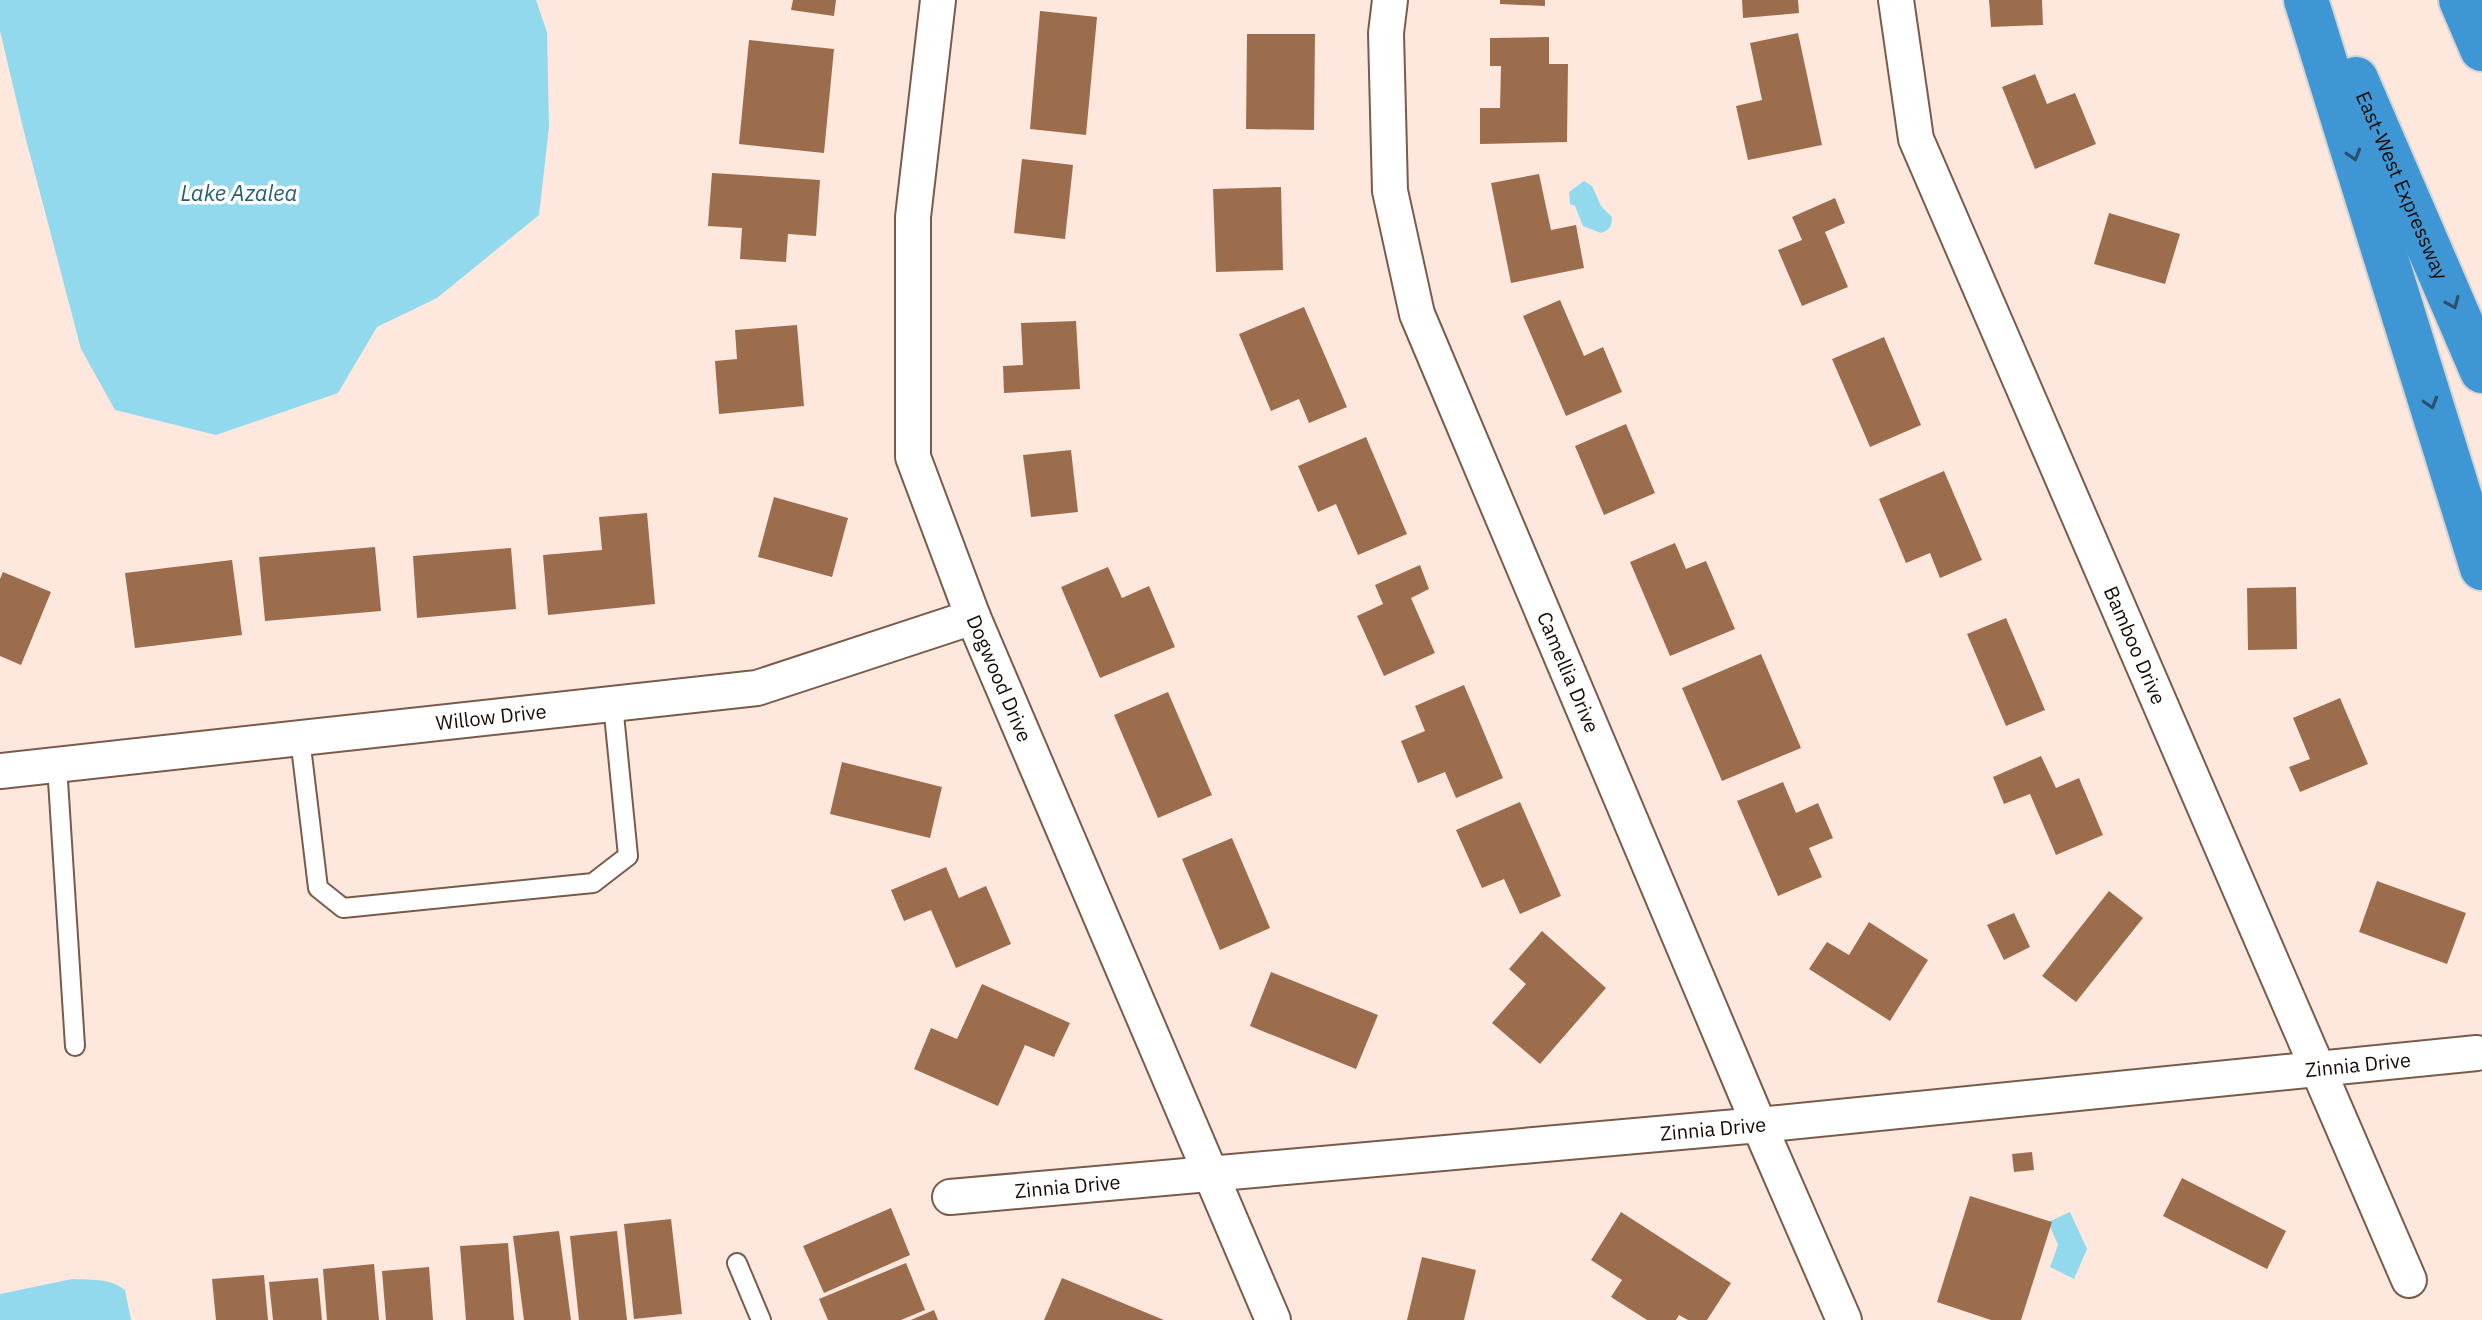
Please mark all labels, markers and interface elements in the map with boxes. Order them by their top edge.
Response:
street label: East-West Expressway [2350,87,2455,284]
one-way arrow [2345,147,2361,161]
water label: Lake Azalea [181,178,297,207]
one-way arrow [2443,295,2459,309]
one-way arrow [2422,396,2438,409]
street label: Bamboo Drive [2098,582,2173,709]
street label: Camellia Drive [1531,607,1606,737]
street label: Dogwood Drive [961,610,1039,746]
street label: Willow Drive [434,697,548,736]
street label: Zinnia Drive [2304,1046,2412,1083]
street label: Zinnia Drive [1659,1110,1767,1147]
street label: Zinnia Drive [1013,1168,1122,1204]

